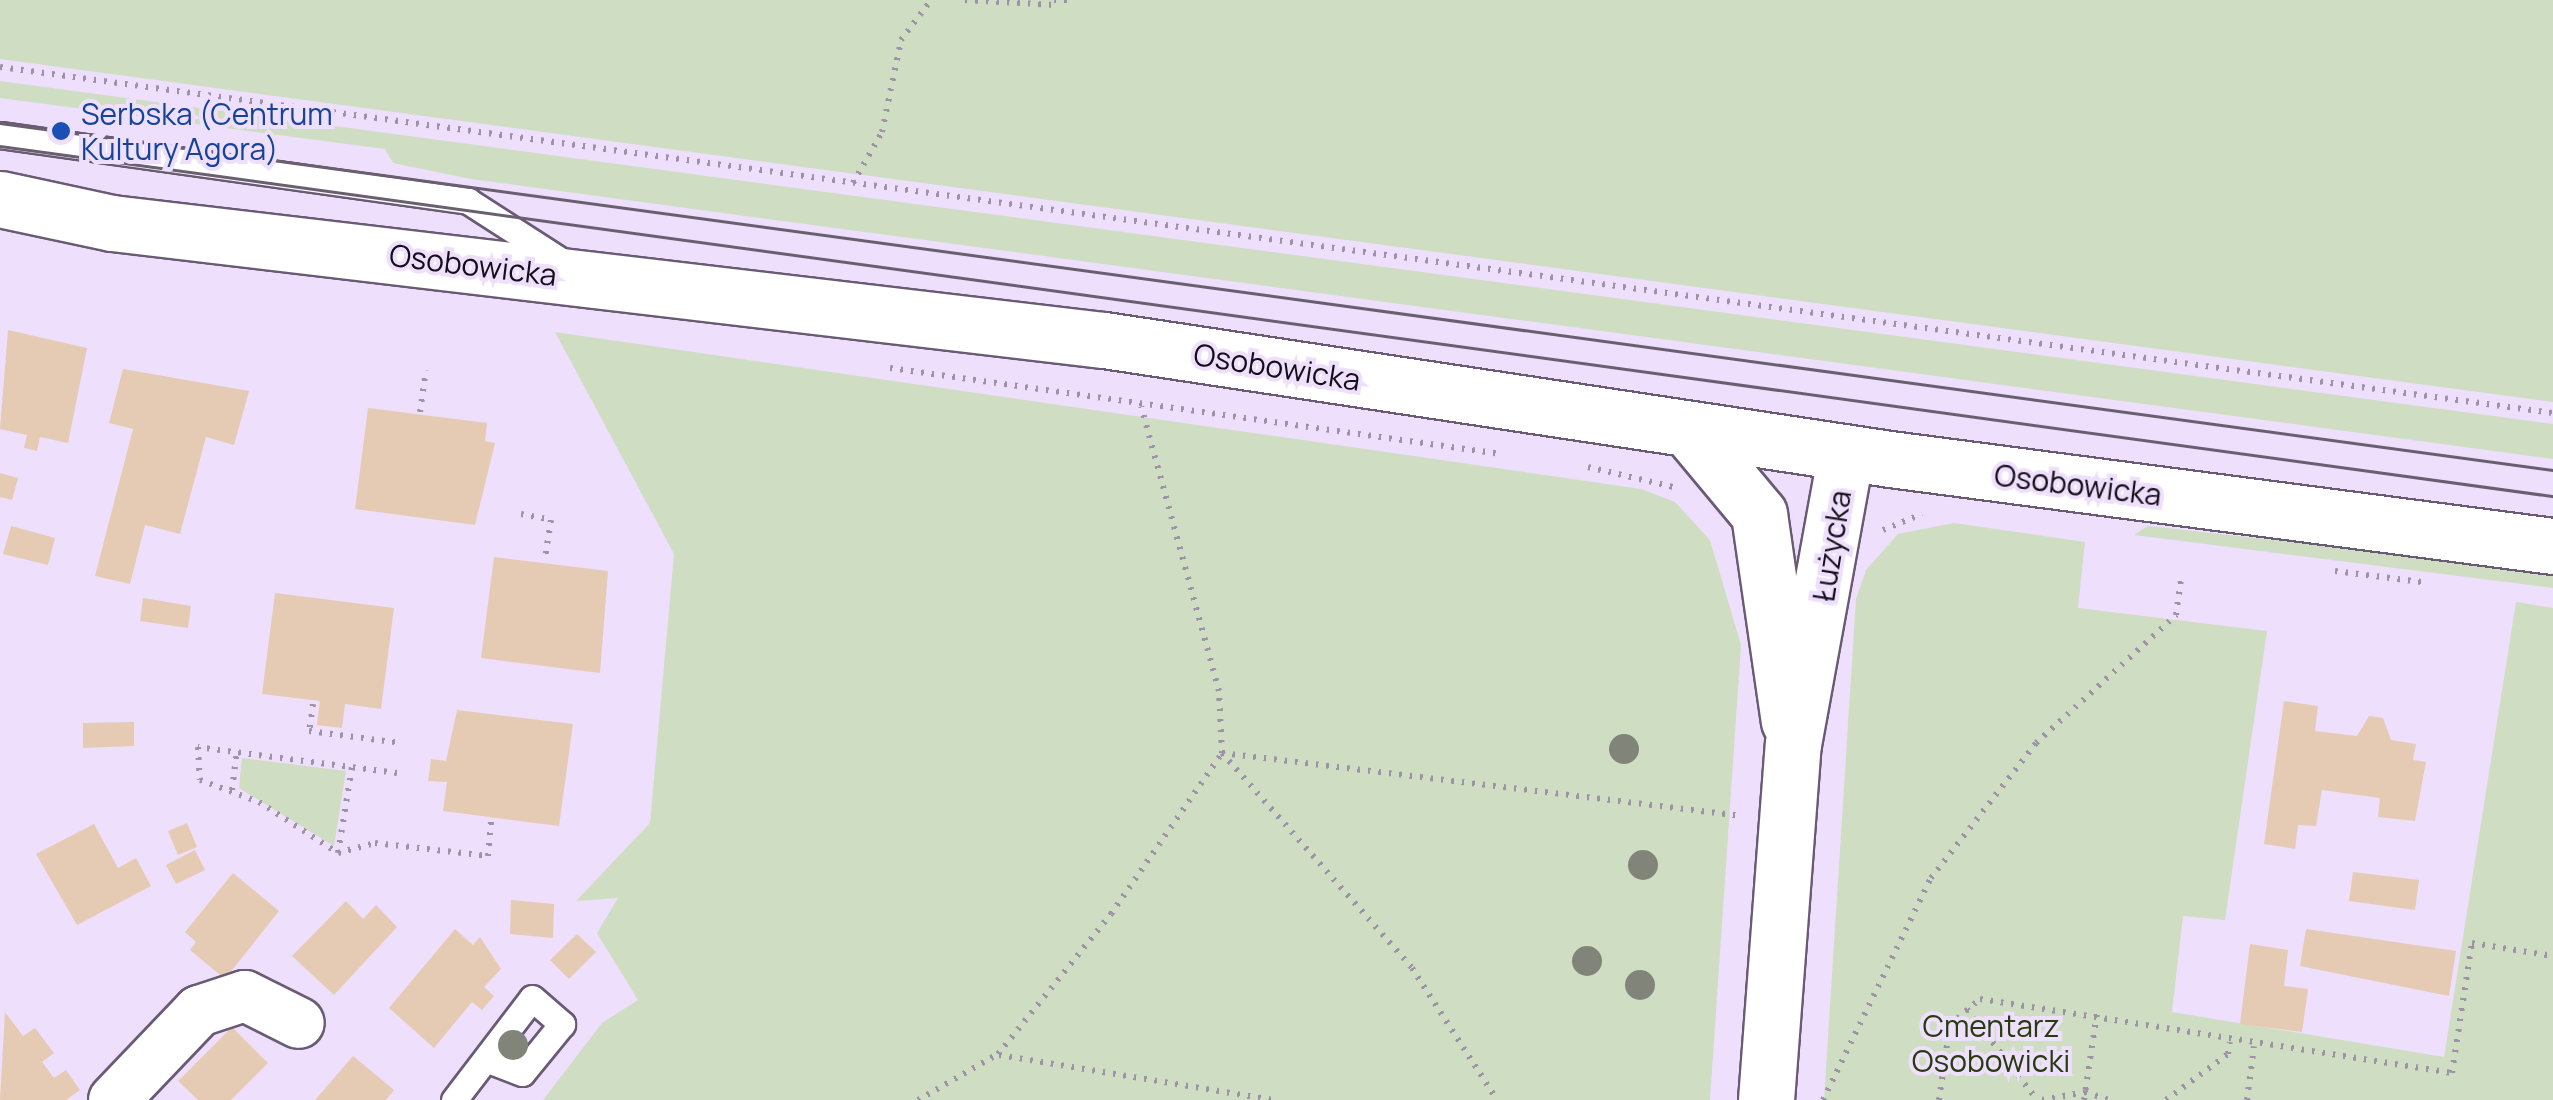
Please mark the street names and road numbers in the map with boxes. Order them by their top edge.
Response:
street label: Osobowicka [387,237,559,293]
street label: Osobowicka [1191,336,1363,398]
street label: Osobowicka [1992,457,2164,513]
street label: Łużycka [1805,488,1859,604]

